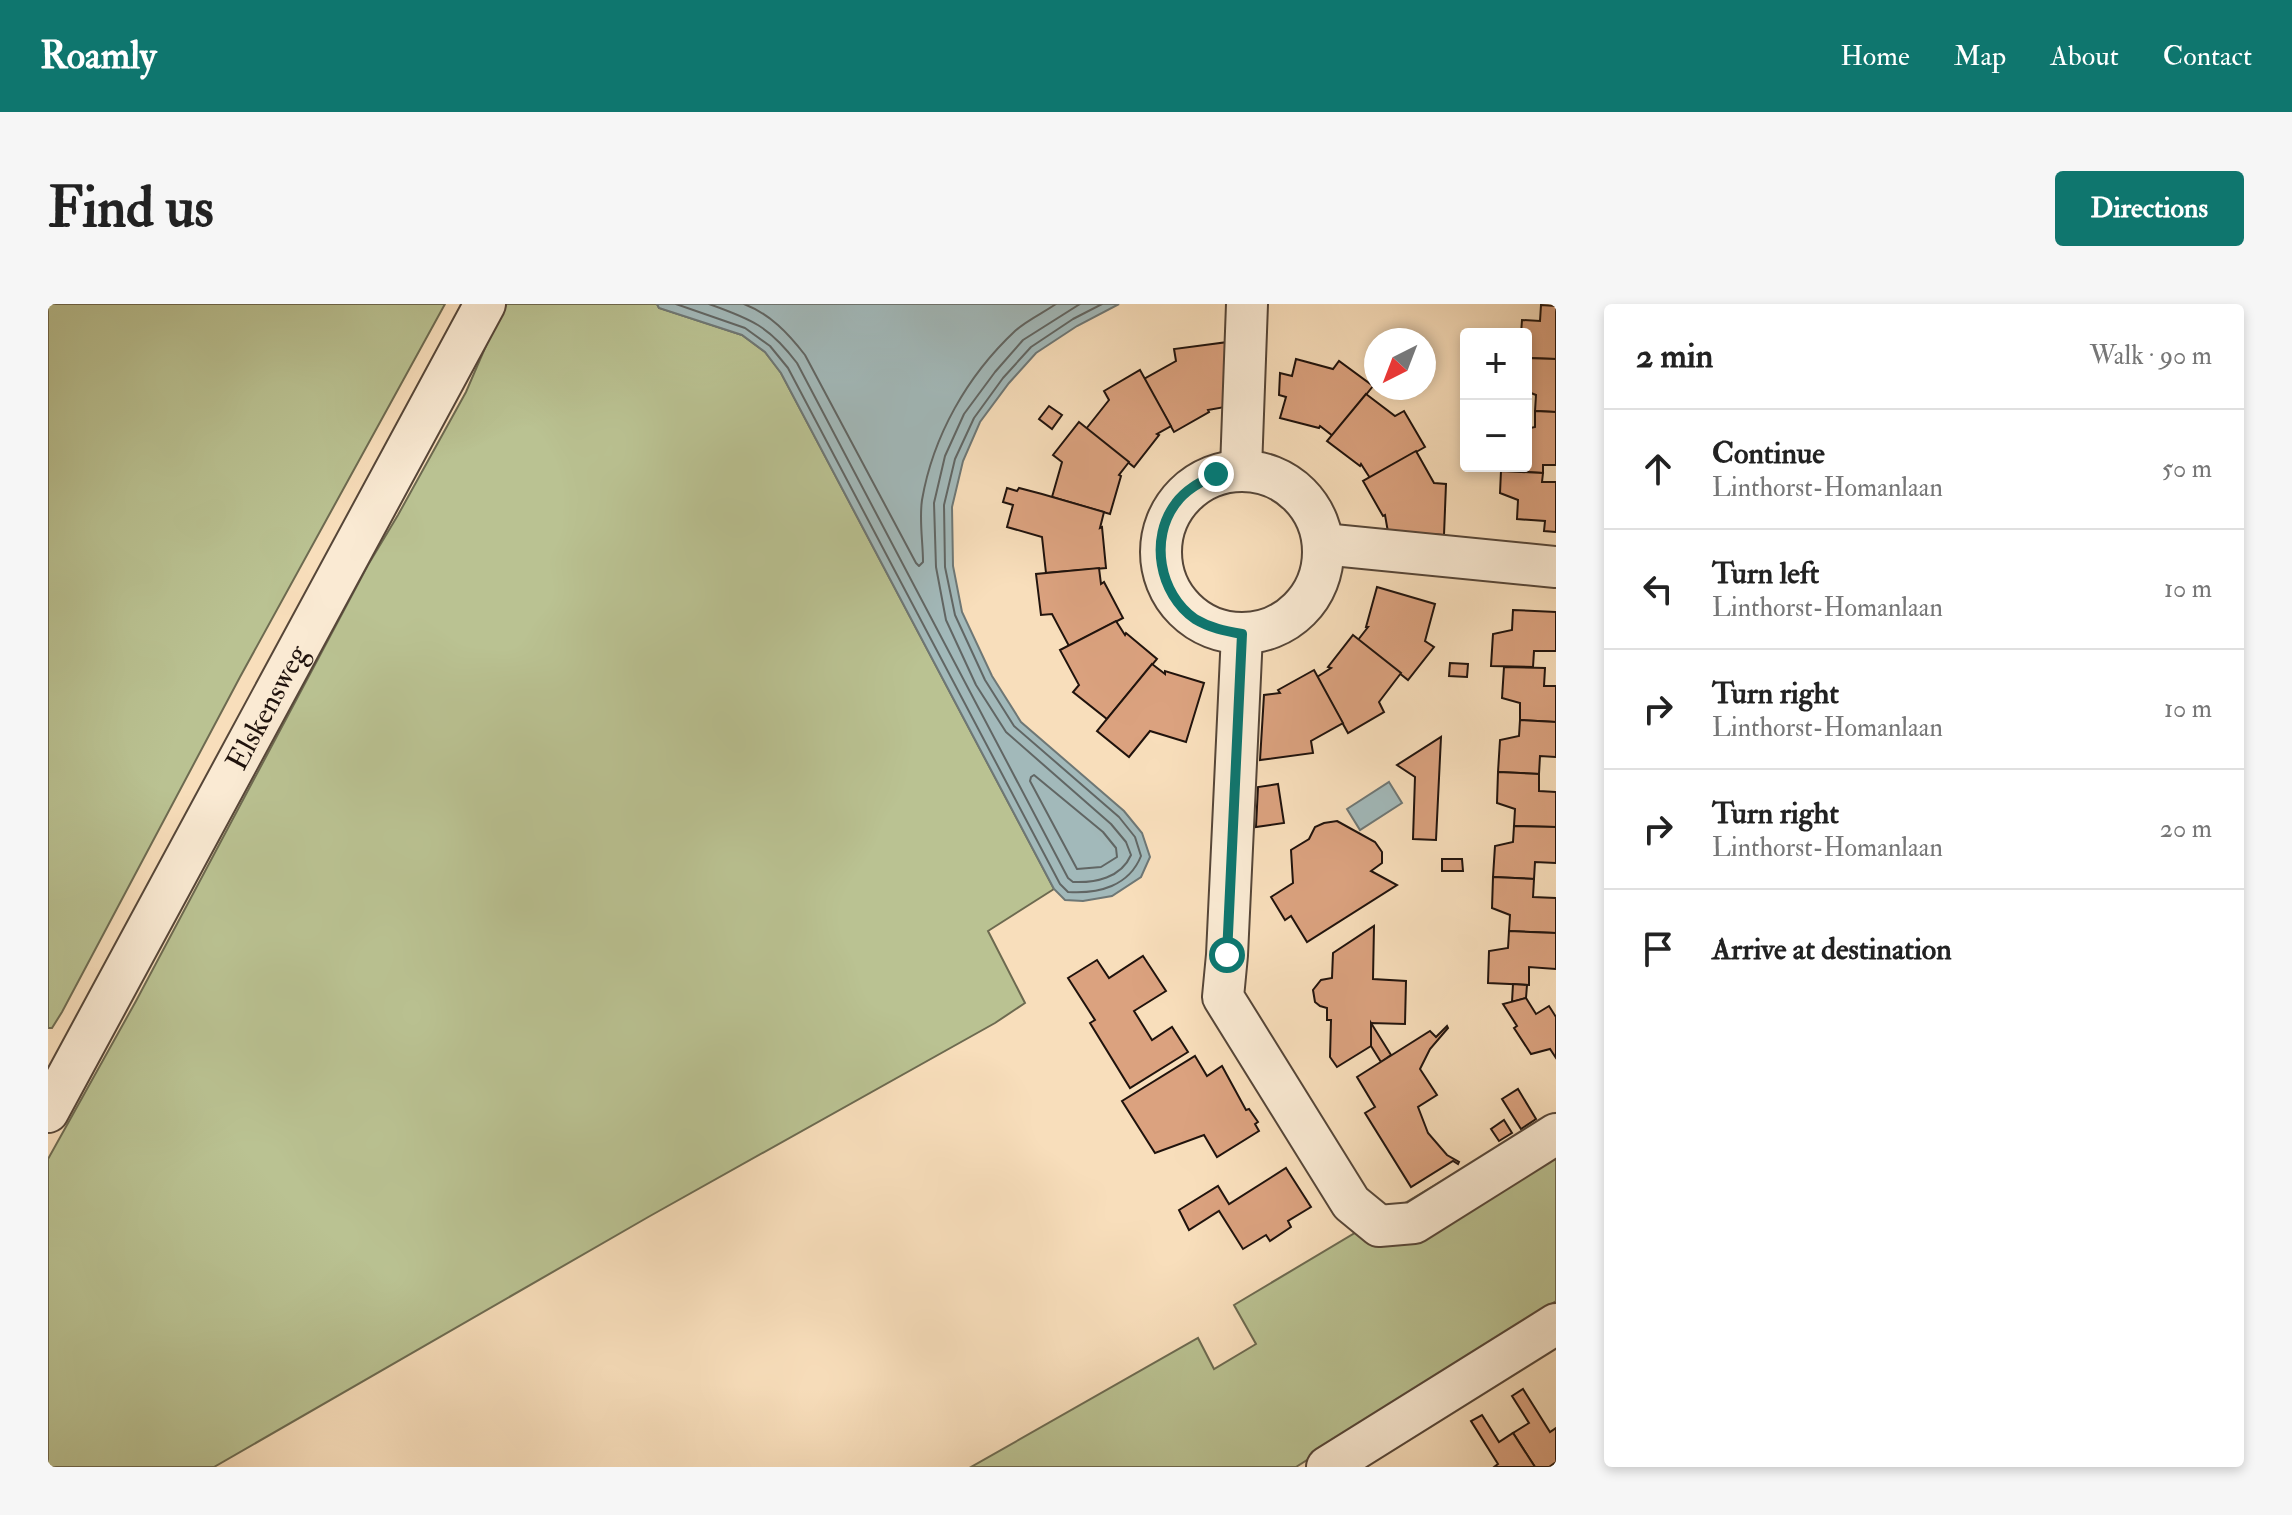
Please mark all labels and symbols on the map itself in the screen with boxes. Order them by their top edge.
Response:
north arrow [1364,328,1436,400]
route end [1198,456,1234,492]
street label: Elskensweg [218,637,316,777]
route start [1209,937,1245,973]

